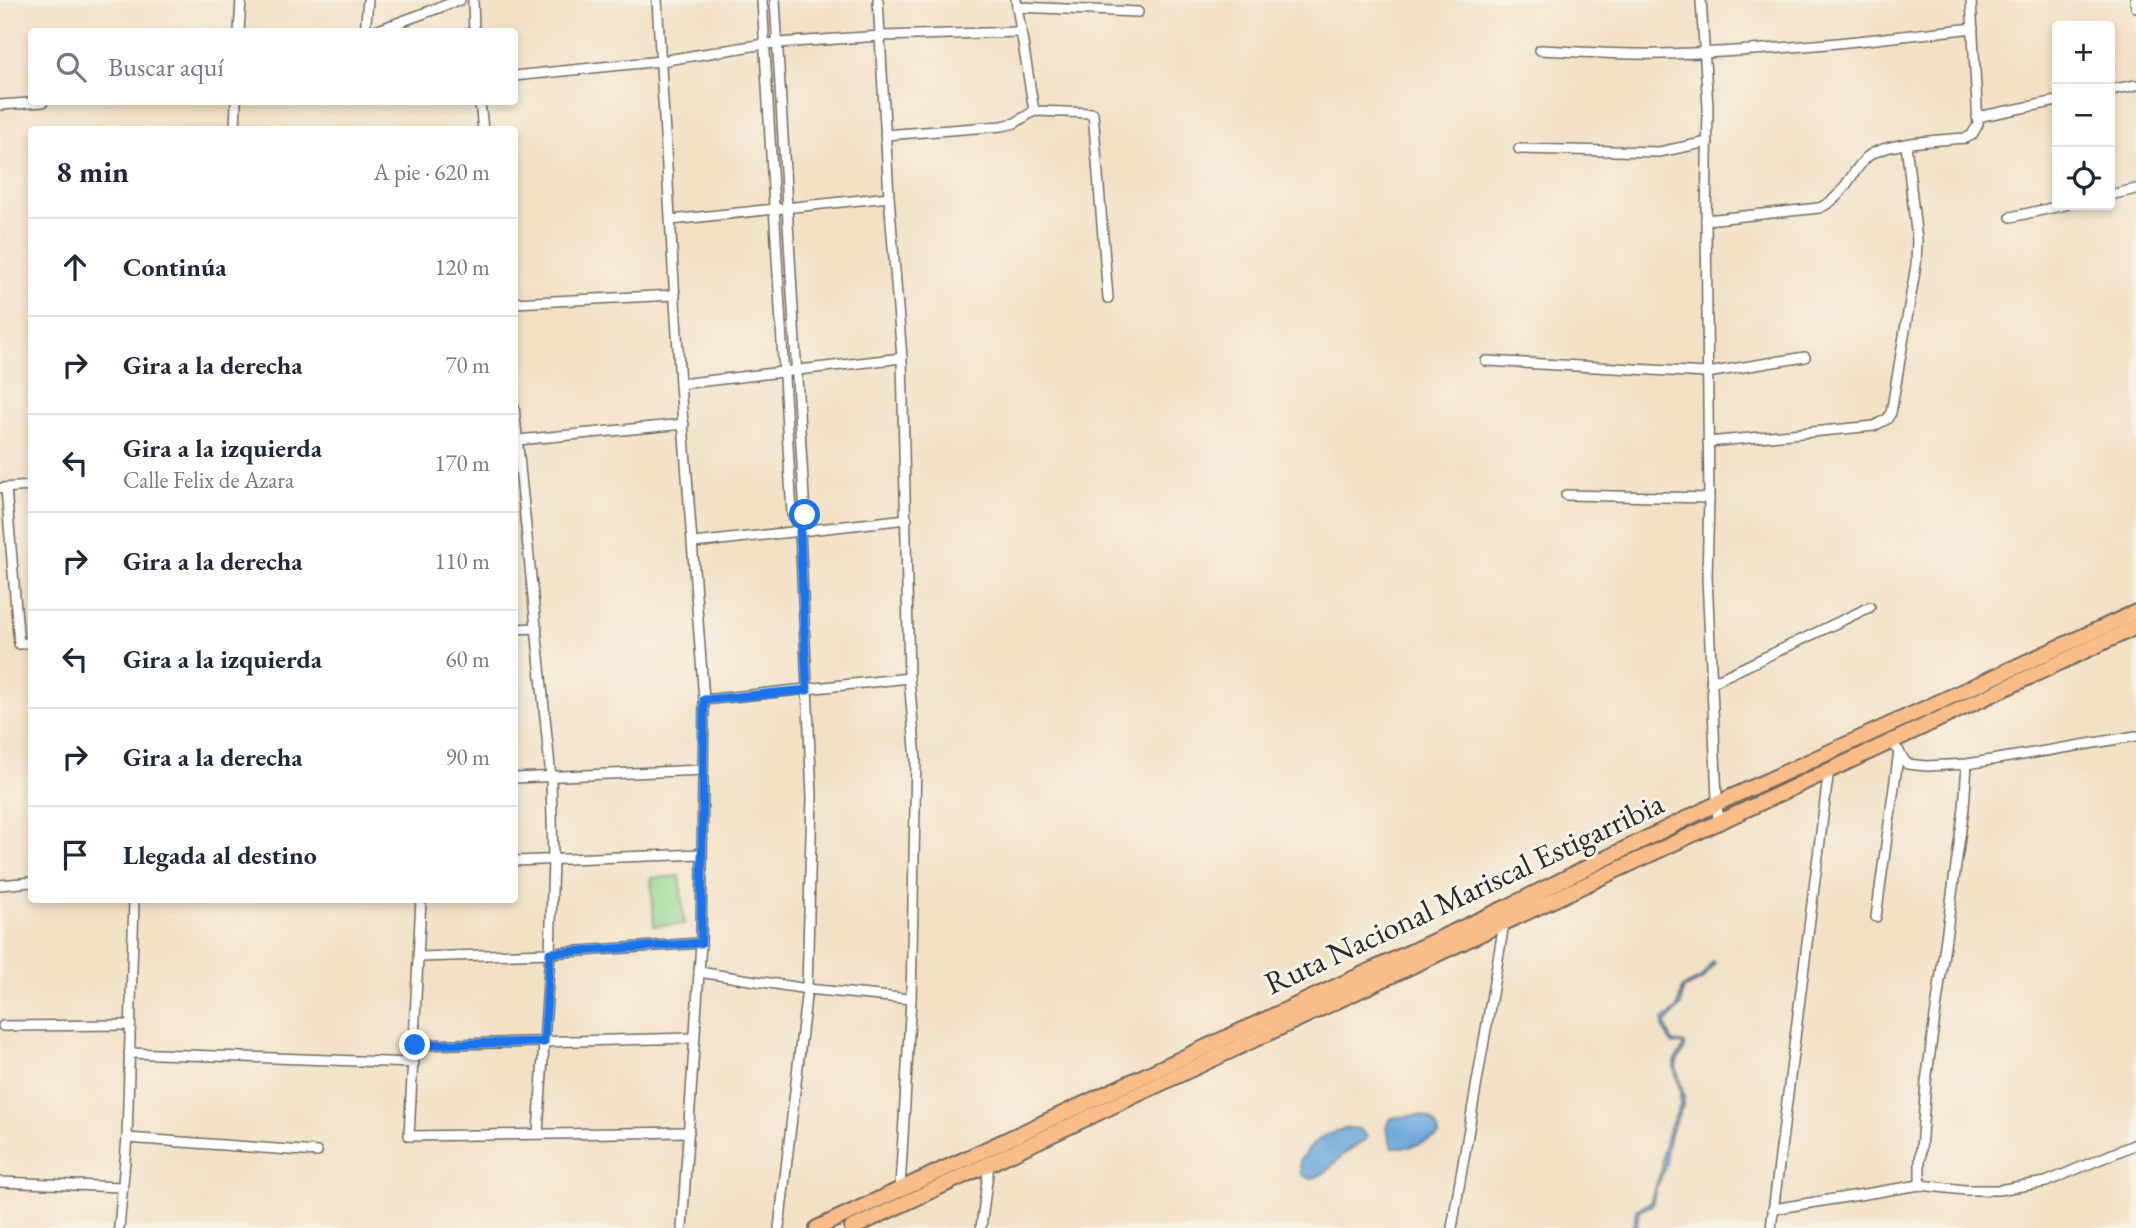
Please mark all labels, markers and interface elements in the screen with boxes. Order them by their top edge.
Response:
map controls [2052,21,2115,210]
button: + [2052,21,2115,84]
search box [28,28,518,105]
icon: search [52,48,90,86]
text: Buscar aquí [108,50,224,84]
button: − [2052,84,2115,147]
button: locate [2052,147,2115,210]
text: 8 min [56,152,129,191]
text: A pie · 620 m [374,157,490,187]
icon: ahead [56,248,94,286]
text: Continúa [123,250,227,284]
text: 120 m [434,252,490,282]
icon: right [56,346,94,384]
text: Gira a la derecha [123,348,303,382]
text: 70 m [445,350,490,380]
text: Gira a la izquierda [123,431,322,465]
icon: left [56,444,94,482]
text: 170 m [434,448,490,478]
text: Calle Felix de Azara [123,465,294,495]
route start [789,499,820,530]
icon: right [56,542,94,580]
text: Gira a la derecha [123,544,303,578]
text: 110 m [434,546,490,576]
icon: left [56,640,94,678]
text: Gira a la izquierda [123,642,322,676]
text: 60 m [445,644,490,674]
icon: right [56,738,94,776]
text: Gira a la derecha [123,740,303,774]
text: 90 m [445,742,490,772]
street label: Ruta Nacional Mariscal Estigarribia [1258,782,1671,1004]
icon: arrive [56,836,94,874]
text: Llegada al destino [123,838,317,872]
route end [399,1029,430,1060]

